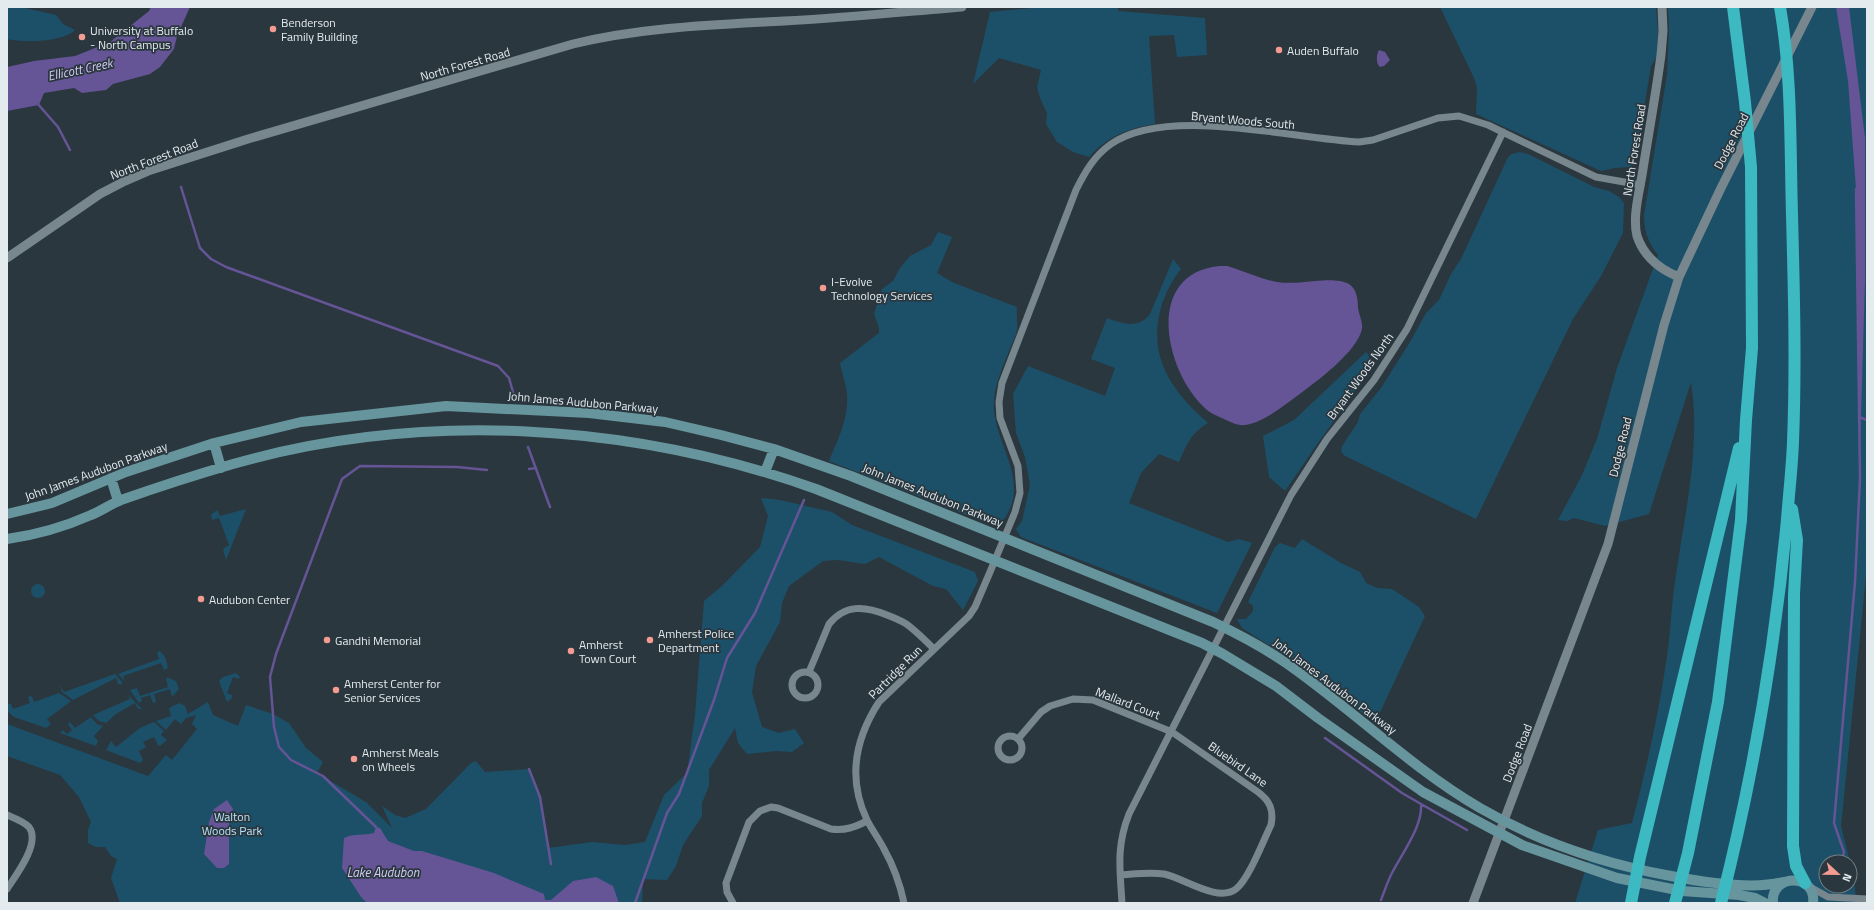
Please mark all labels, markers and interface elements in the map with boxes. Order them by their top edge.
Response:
place label: Benderson Family Building [281,13,358,46]
place label: University at Buffalo - North Campus [90,21,193,54]
marker: Benderson Family Building [268,24,278,34]
marker: University at Buffalo - North Campus [77,32,87,42]
place label: Auden Buffalo [1287,41,1359,60]
street label: North Forest Road [418,42,512,86]
marker: Auden Buffalo [1274,45,1284,55]
water label: Ellicott Creek [46,52,116,86]
street label: North Forest Road [1617,103,1651,197]
street label: Bryant Woods South [1190,106,1296,134]
street label: Dodge Road [1709,109,1753,173]
street label: North Forest Road [107,134,201,184]
place label: I-Evolve Technology Services [831,272,933,305]
marker: I-Evolve Technology Services [818,283,828,293]
street label: Bryant Woods North [1322,329,1398,423]
street label: John James Audubon Parkway [507,386,659,418]
street label: Dodge Road [1603,415,1637,479]
street label: John James Audubon Parkway [22,436,170,506]
street label: John James Audubon Parkway [860,458,1007,532]
place label: Audubon Center [209,590,290,609]
marker: Audubon Center [196,594,206,604]
place label: Amherst Police Department [658,624,734,657]
place label: Gandhi Memorial [335,631,421,650]
street label: John James Audubon Parkway [1269,633,1401,739]
marker: Gandhi Memorial [322,635,332,645]
place label: Amherst Town Court [579,635,637,668]
marker: Amherst Police Department [645,635,655,645]
street label: Partridge Run [864,641,926,703]
marker: Amherst Town Court [566,646,576,656]
place label: Amherst Center for Senior Services [344,674,441,707]
street label: Mallard Court [1093,682,1164,724]
marker: Amherst Center for Senior Services [331,685,341,695]
street label: Dodge Road [1497,721,1537,785]
street label: Bluebird Lane [1204,736,1272,792]
place label: Amherst Meals on Wheels [362,743,439,776]
marker: Amherst Meals on Wheels [349,754,359,764]
park label: Walton Woods Park [202,807,263,840]
north arrow [1818,854,1858,894]
water label: Lake Audubon [347,862,420,882]
text: N [1838,871,1856,884]

